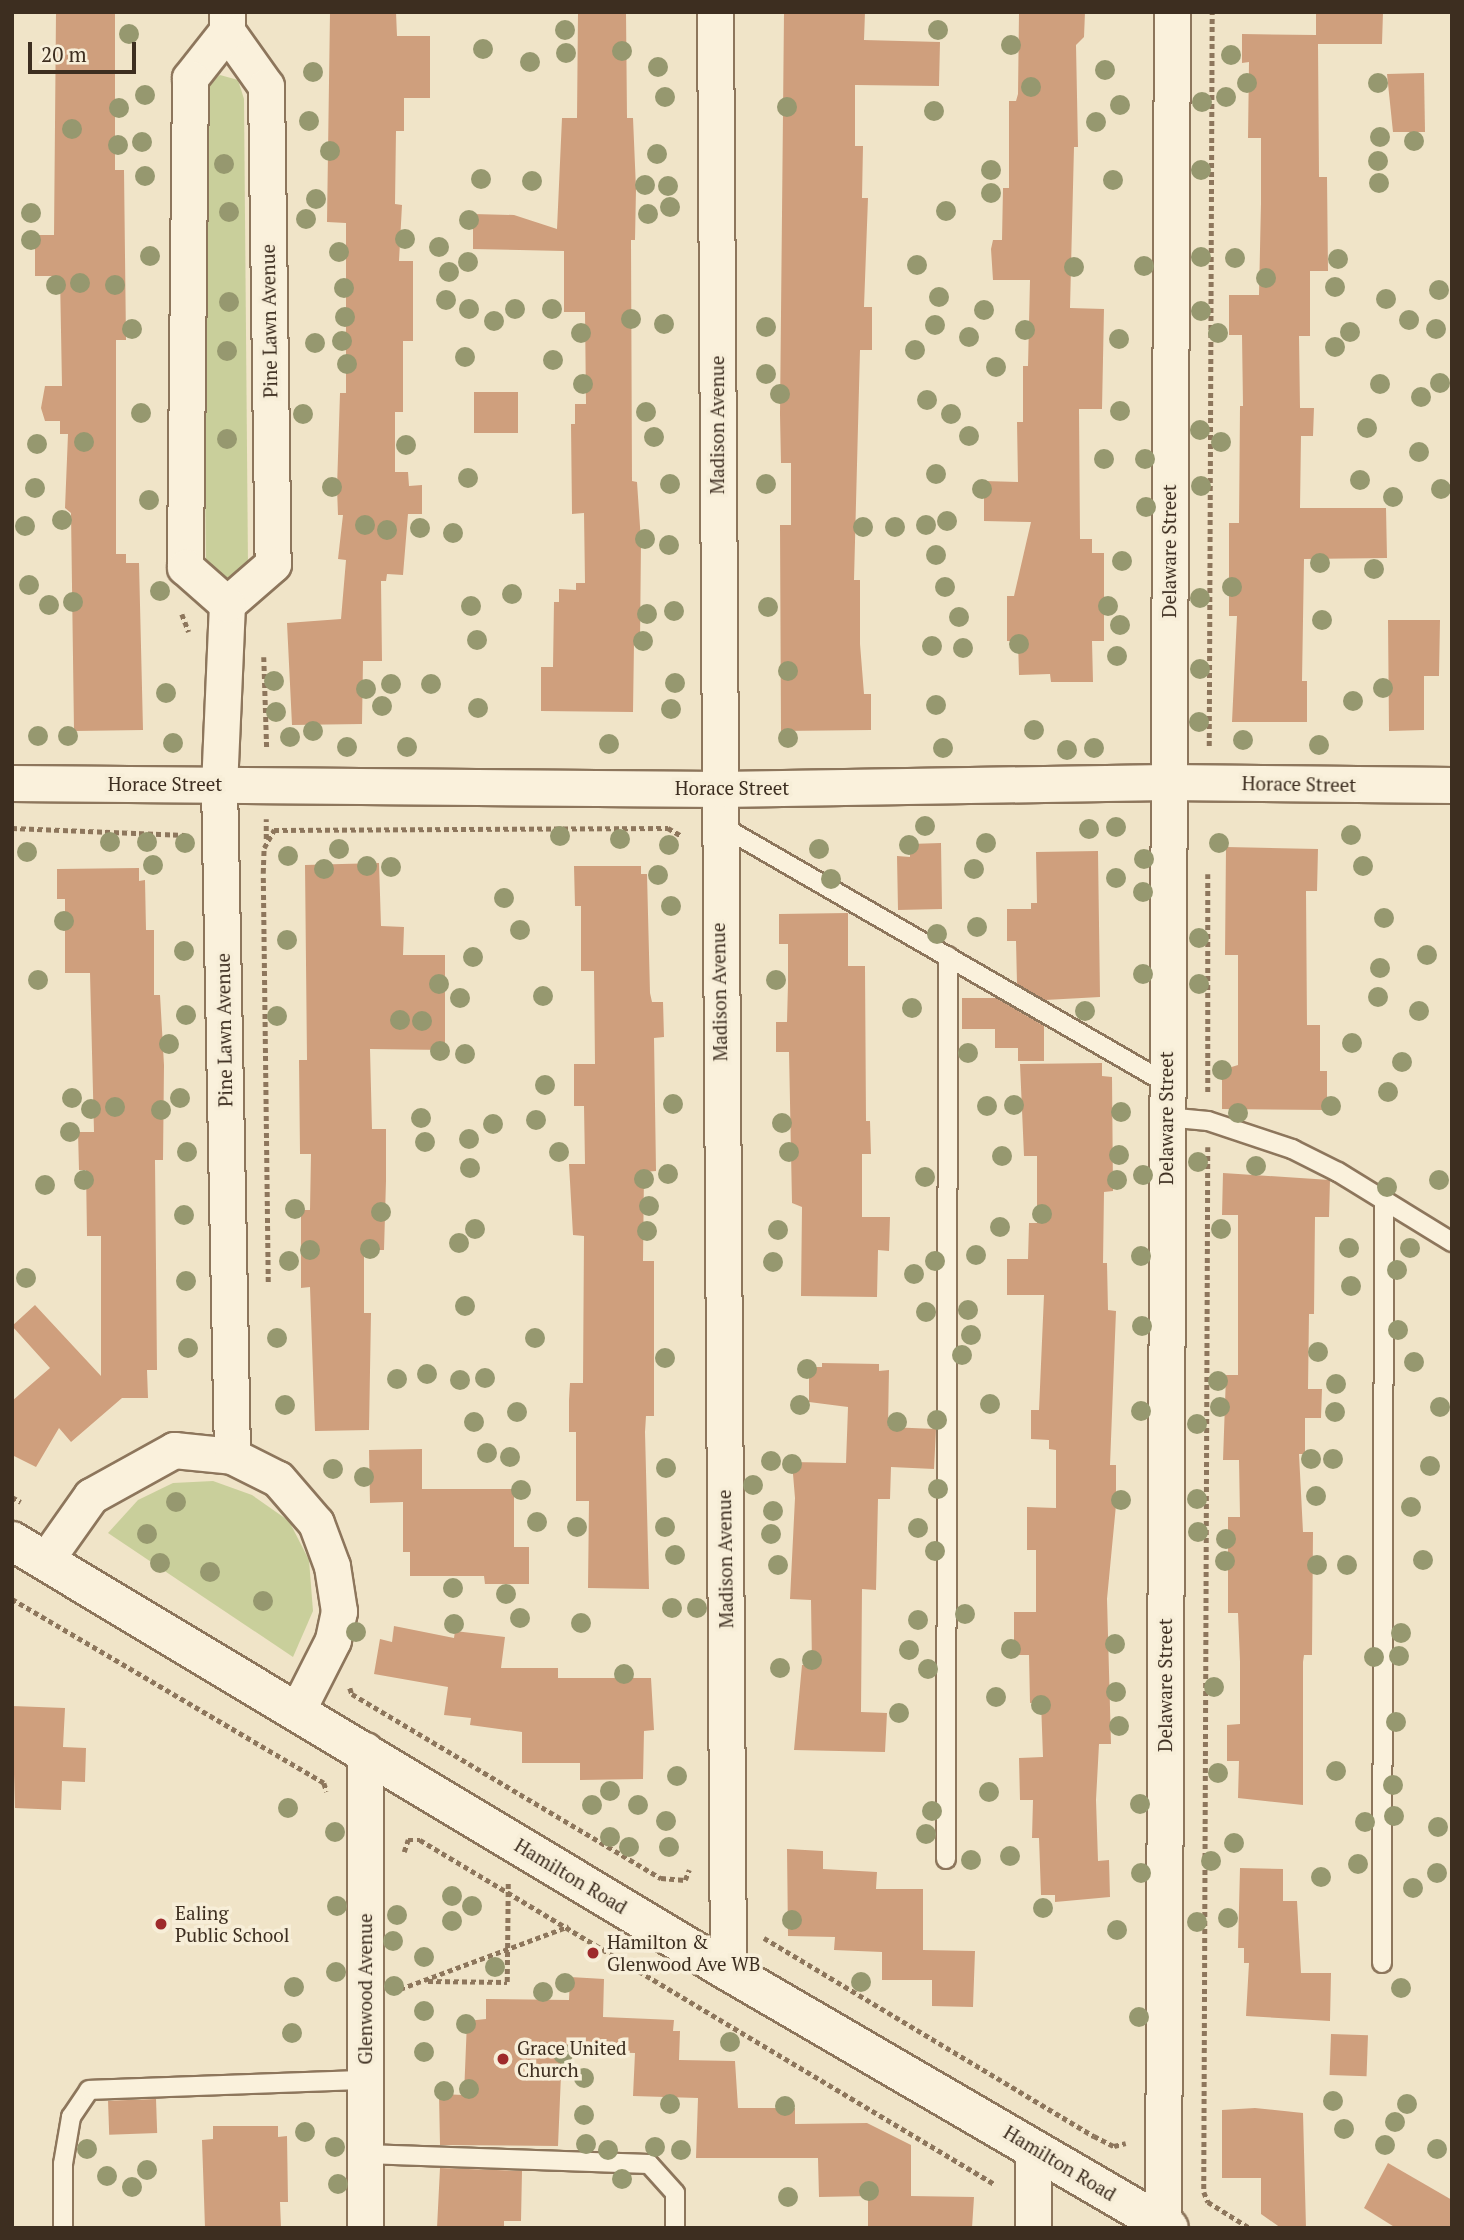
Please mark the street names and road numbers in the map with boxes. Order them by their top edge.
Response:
street label: Pine Lawn Avenue [256,244,282,398]
street label: Madison Avenue [706,355,728,495]
street label: Delaware Street [1158,484,1180,618]
street label: Horace Street [1242,772,1356,796]
street label: Horace Street [108,773,222,795]
street label: Horace Street [675,777,789,799]
street label: Madison Avenue [706,922,732,1062]
street label: Pine Lawn Avenue [211,953,237,1107]
street label: Delaware Street [1155,1051,1177,1185]
street label: Madison Avenue [712,1489,738,1629]
street label: Delaware Street [1154,1618,1176,1752]
street label: Hamilton Road [511,1833,631,1919]
street label: Glenwood Avenue [354,1913,376,2065]
street label: Hamilton Road [1000,2120,1120,2206]

